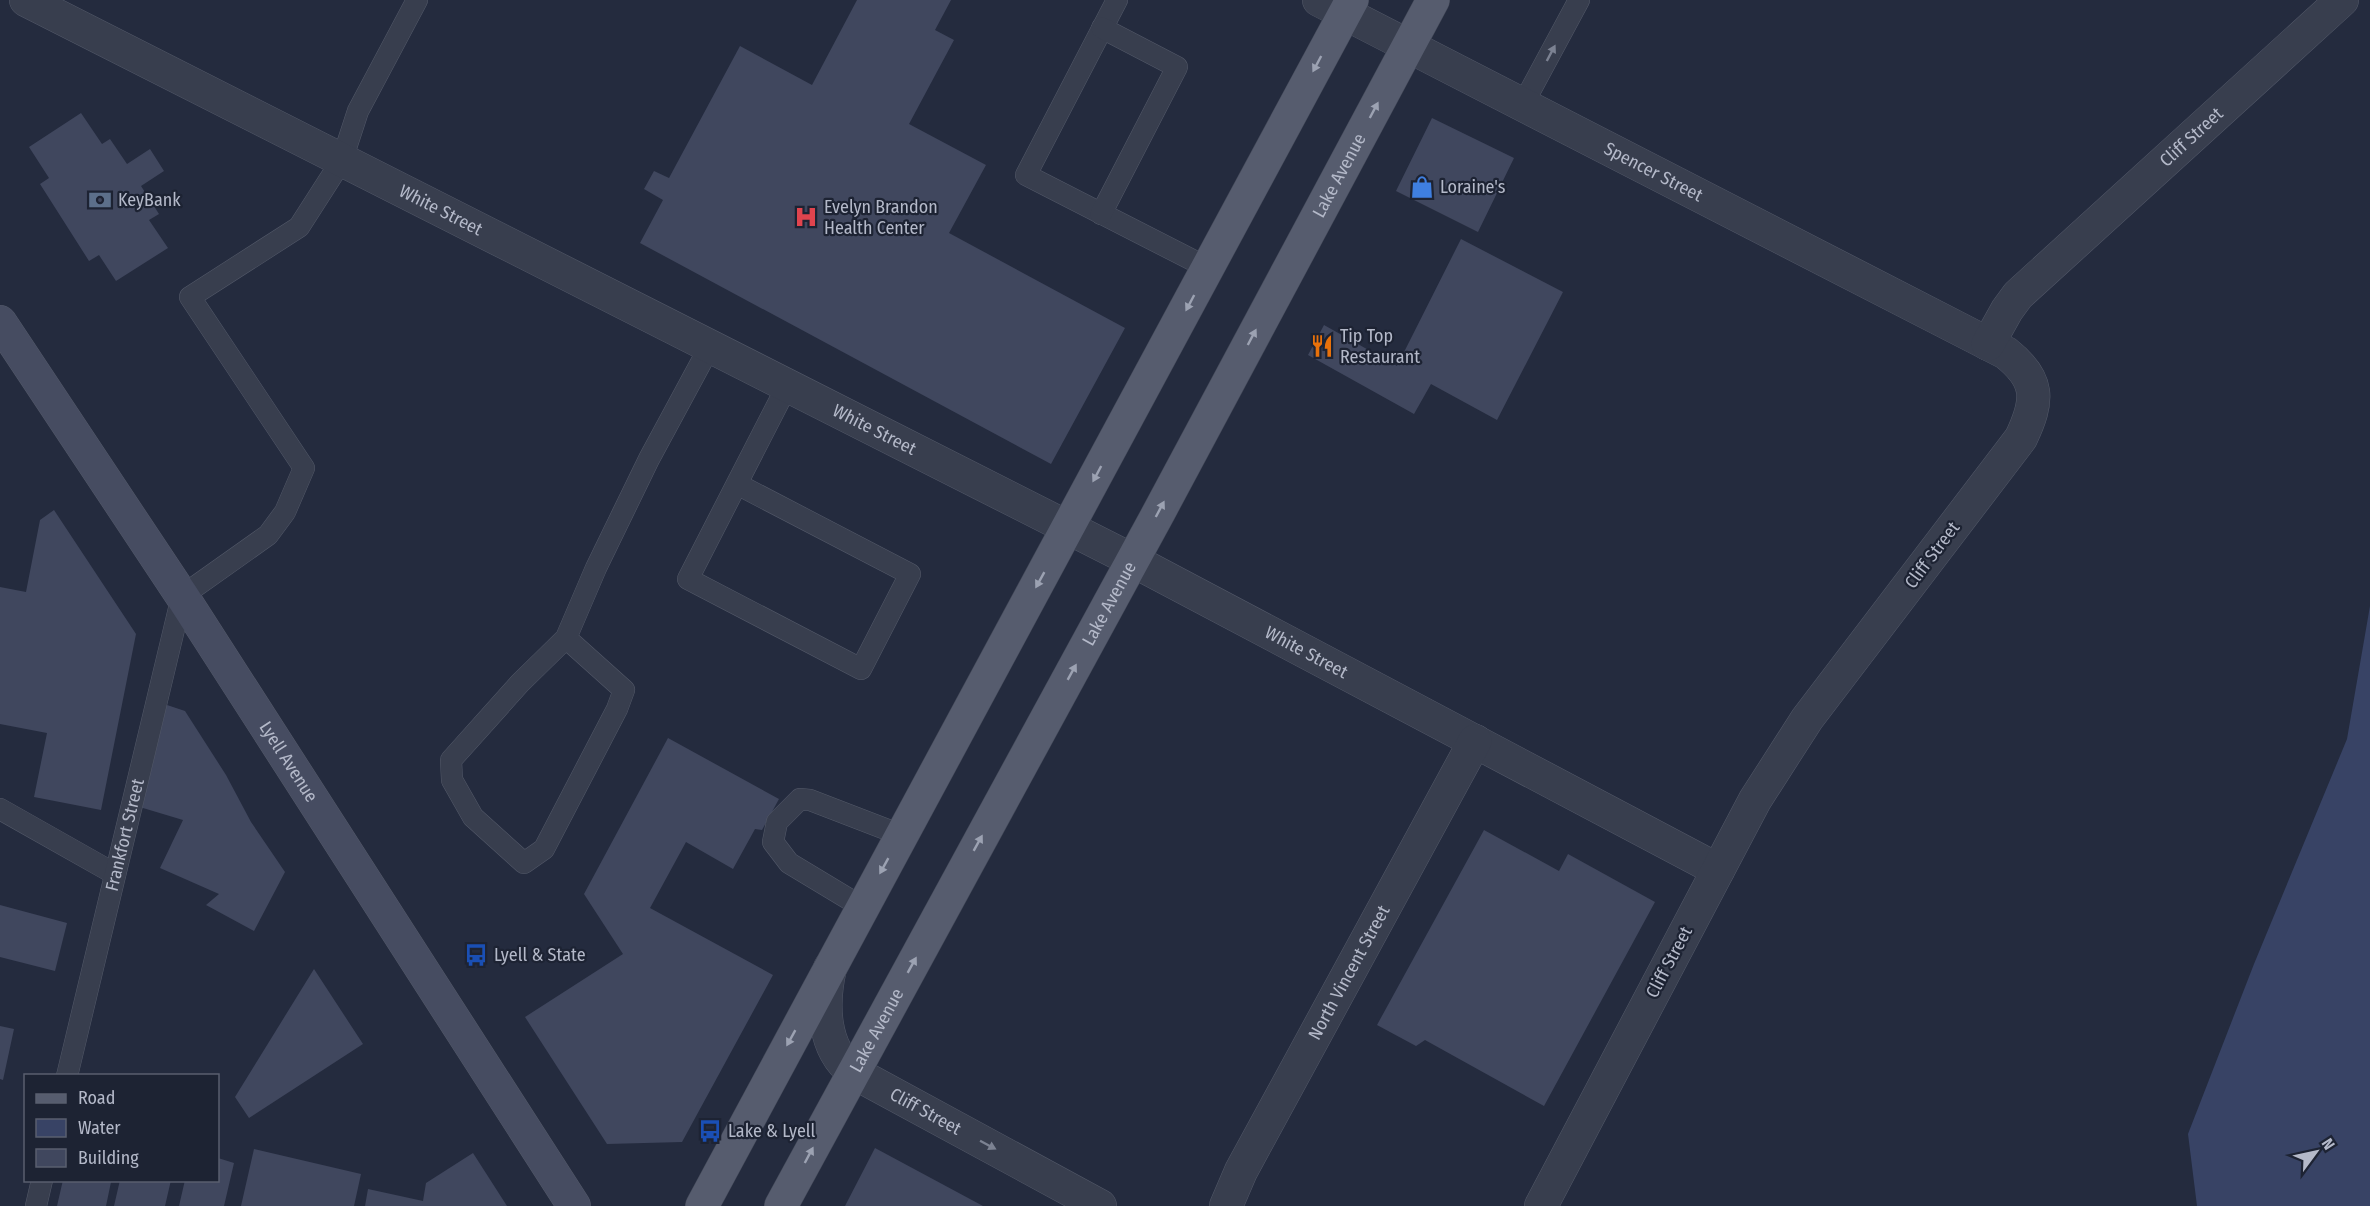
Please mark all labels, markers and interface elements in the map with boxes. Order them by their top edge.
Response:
one-way arrow [1546,44,1556,61]
one-way arrow [1312,56,1322,73]
one-way arrow [1369,101,1379,118]
street label: Cliff Street [2155,103,2228,172]
street label: Lake Avenue [1308,130,1371,221]
street label: Spencer Street [1600,137,1707,206]
shop icon: Loraine's [1409,174,1435,200]
place label: Loraine's [1440,176,1506,198]
street label: White Street [395,180,486,240]
bank icon: KeyBank [87,187,113,213]
place label: KeyBank [118,189,181,211]
place label: Evelyn Brandon Health Center [824,196,938,239]
hospital icon: Evelyn Brandon Health Center [793,204,819,230]
one-way arrow [1185,294,1195,311]
place label: Tip Top Restaurant [1340,325,1420,368]
one-way arrow [1247,328,1257,345]
restaurant icon: Tip Top Restaurant [1309,333,1335,359]
street label: White Street [829,399,920,460]
one-way arrow [1092,466,1102,483]
one-way arrow [1155,500,1165,517]
street label: Cliff Street [1900,517,1964,593]
street label: Lake Avenue [1077,558,1141,649]
one-way arrow [1036,571,1046,588]
street label: White Street [1261,621,1352,683]
one-way arrow [1067,663,1077,680]
street label: Lyell Avenue [255,717,323,806]
street label: Frankfort Street [101,776,149,893]
one-way arrow [973,835,984,851]
one-way arrow [879,858,889,875]
street label: North Vincent Street [1304,901,1394,1044]
street label: Cliff Street [1641,922,1697,1001]
bus stop icon: Lyell & State [463,942,489,968]
place label: Lyell & State [494,944,586,966]
one-way arrow [907,956,917,973]
street label: Lake Avenue [845,985,908,1076]
one-way arrow [786,1029,796,1046]
legend [24,1074,219,1182]
street label: Cliff Street [886,1083,965,1140]
text: Road [78,1087,115,1109]
text: Water [78,1117,121,1139]
bus stop icon: Lake & Lyell [697,1118,723,1144]
place label: Lake & Lyell [728,1120,816,1142]
north arrow [2286,1122,2346,1182]
text: N [2318,1135,2339,1153]
one-way arrow [979,1140,996,1150]
one-way arrow [804,1146,814,1163]
text: Building [78,1147,139,1169]

